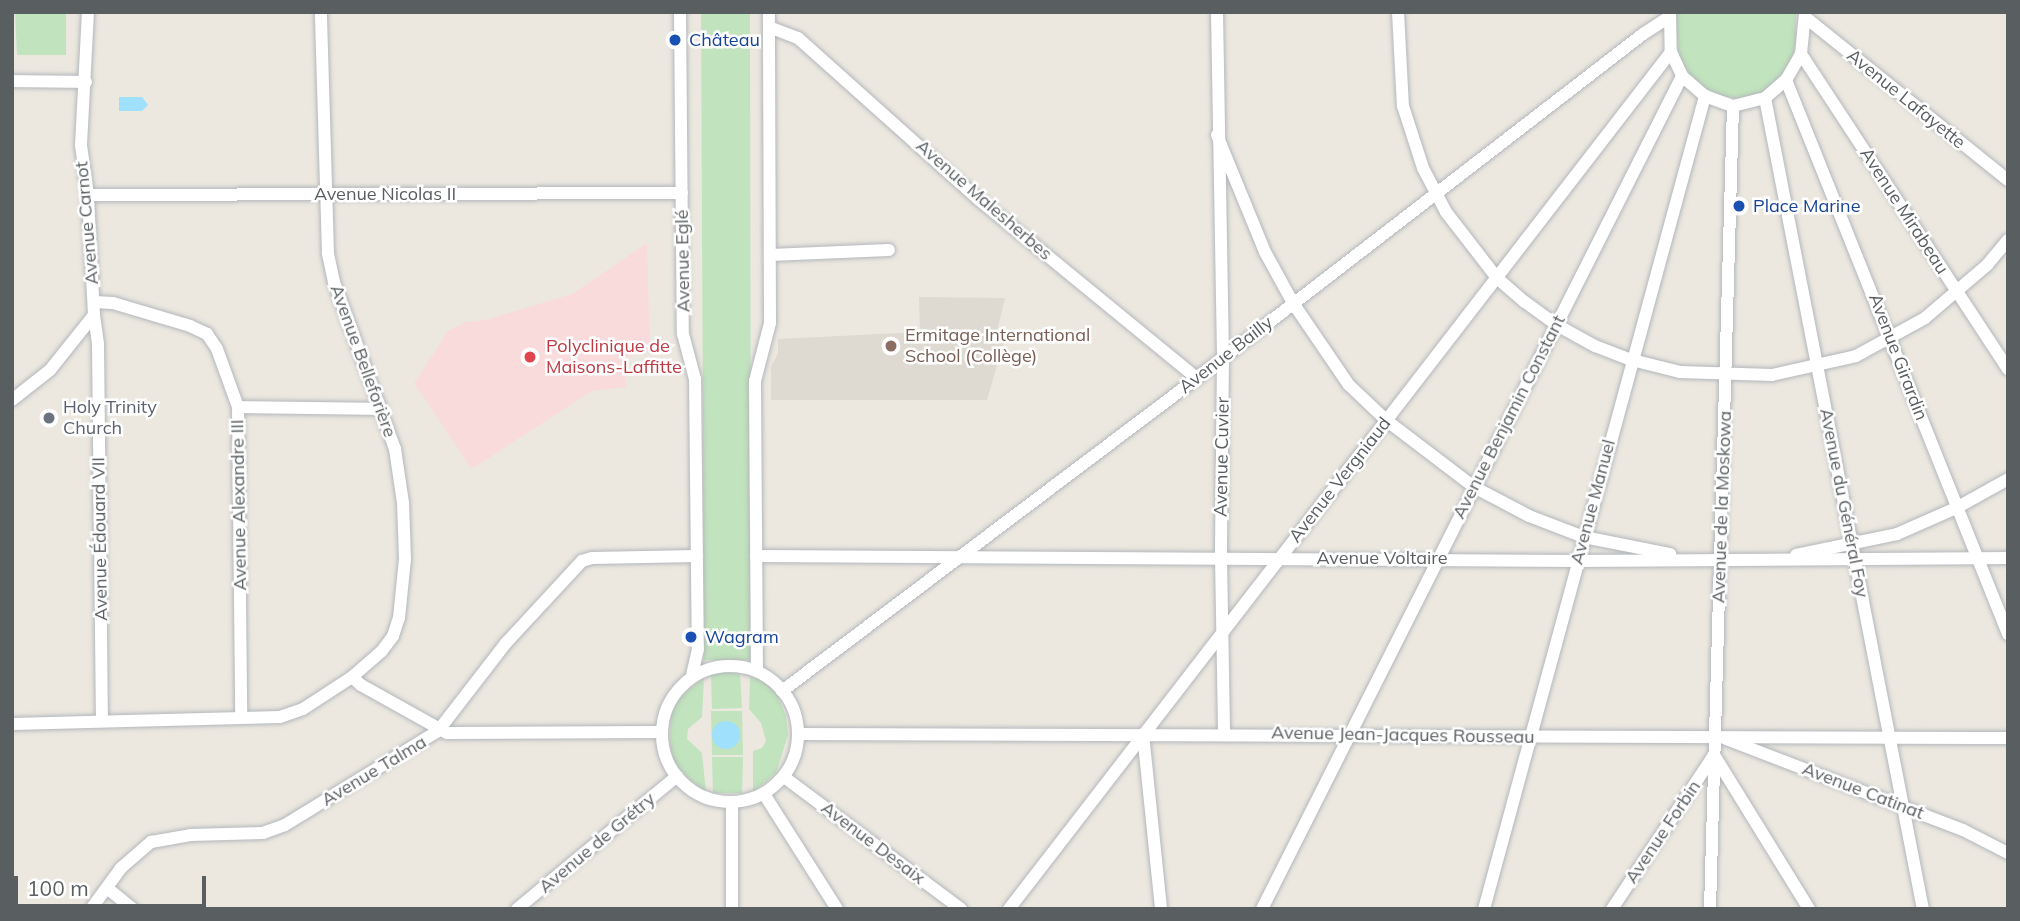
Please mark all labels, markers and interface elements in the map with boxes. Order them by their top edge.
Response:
place label: Château [689,29,760,51]
marker: Château [667,32,683,48]
street label: Avenue Lafayette [1842,45,1970,153]
street label: Avenue Malesherbes [912,135,1056,265]
street label: Avenue Mirabeau [1855,144,1953,278]
street label: Avenue Carnot [71,160,103,286]
street label: Avenue Nicolas II [314,183,456,205]
place label: Place Marine [1753,195,1860,217]
marker: Place Marine [1731,198,1747,214]
street label: Avenue Eglé [671,209,695,313]
street label: Avenue Belleforière [325,282,401,440]
street label: Avenue Girardin [1864,291,1932,423]
street label: Avenue Bailly [1175,312,1277,398]
street label: Avenue Benjamin Constant [1448,312,1570,522]
place label: Ermitage International School (Collège) [905,325,1090,368]
place label: Polyclinique de Maisons-Laffitte [546,336,682,378]
marker: Ermitage International School (Collège) [883,338,899,354]
marker: Polyclinique de Maisons-Laffitte [520,347,540,367]
place label: Holy Trinity Church [63,397,157,440]
street label: Avenue Cuvier [1210,397,1234,517]
street label: Avenue du Général Foy [1815,407,1873,599]
marker: Holy Trinity Church [41,410,57,426]
street label: Avenue de la Moskowa [1708,410,1736,604]
street label: Avenue Vergniaud [1284,413,1396,547]
street label: Avenue Alexandre III [227,419,251,591]
street label: Avenue Manuel [1566,437,1620,567]
street label: Avenue Édouard VII [88,457,112,621]
street label: Avenue Voltaire [1316,547,1448,569]
place label: Wagram [705,626,779,648]
marker: Wagram [683,629,699,645]
street label: Avenue Jean-Jacques Rousseau [1271,722,1535,748]
street label: Avenue Talma [318,731,430,811]
street label: Avenue Catinat [1799,758,1927,824]
street label: Avenue Forbin [1621,776,1705,888]
street label: Avenue de Grétry [535,788,659,898]
street label: Avenue Desaix [817,797,929,889]
scale bar [18,862,210,906]
text: 100 m [27,875,89,901]

